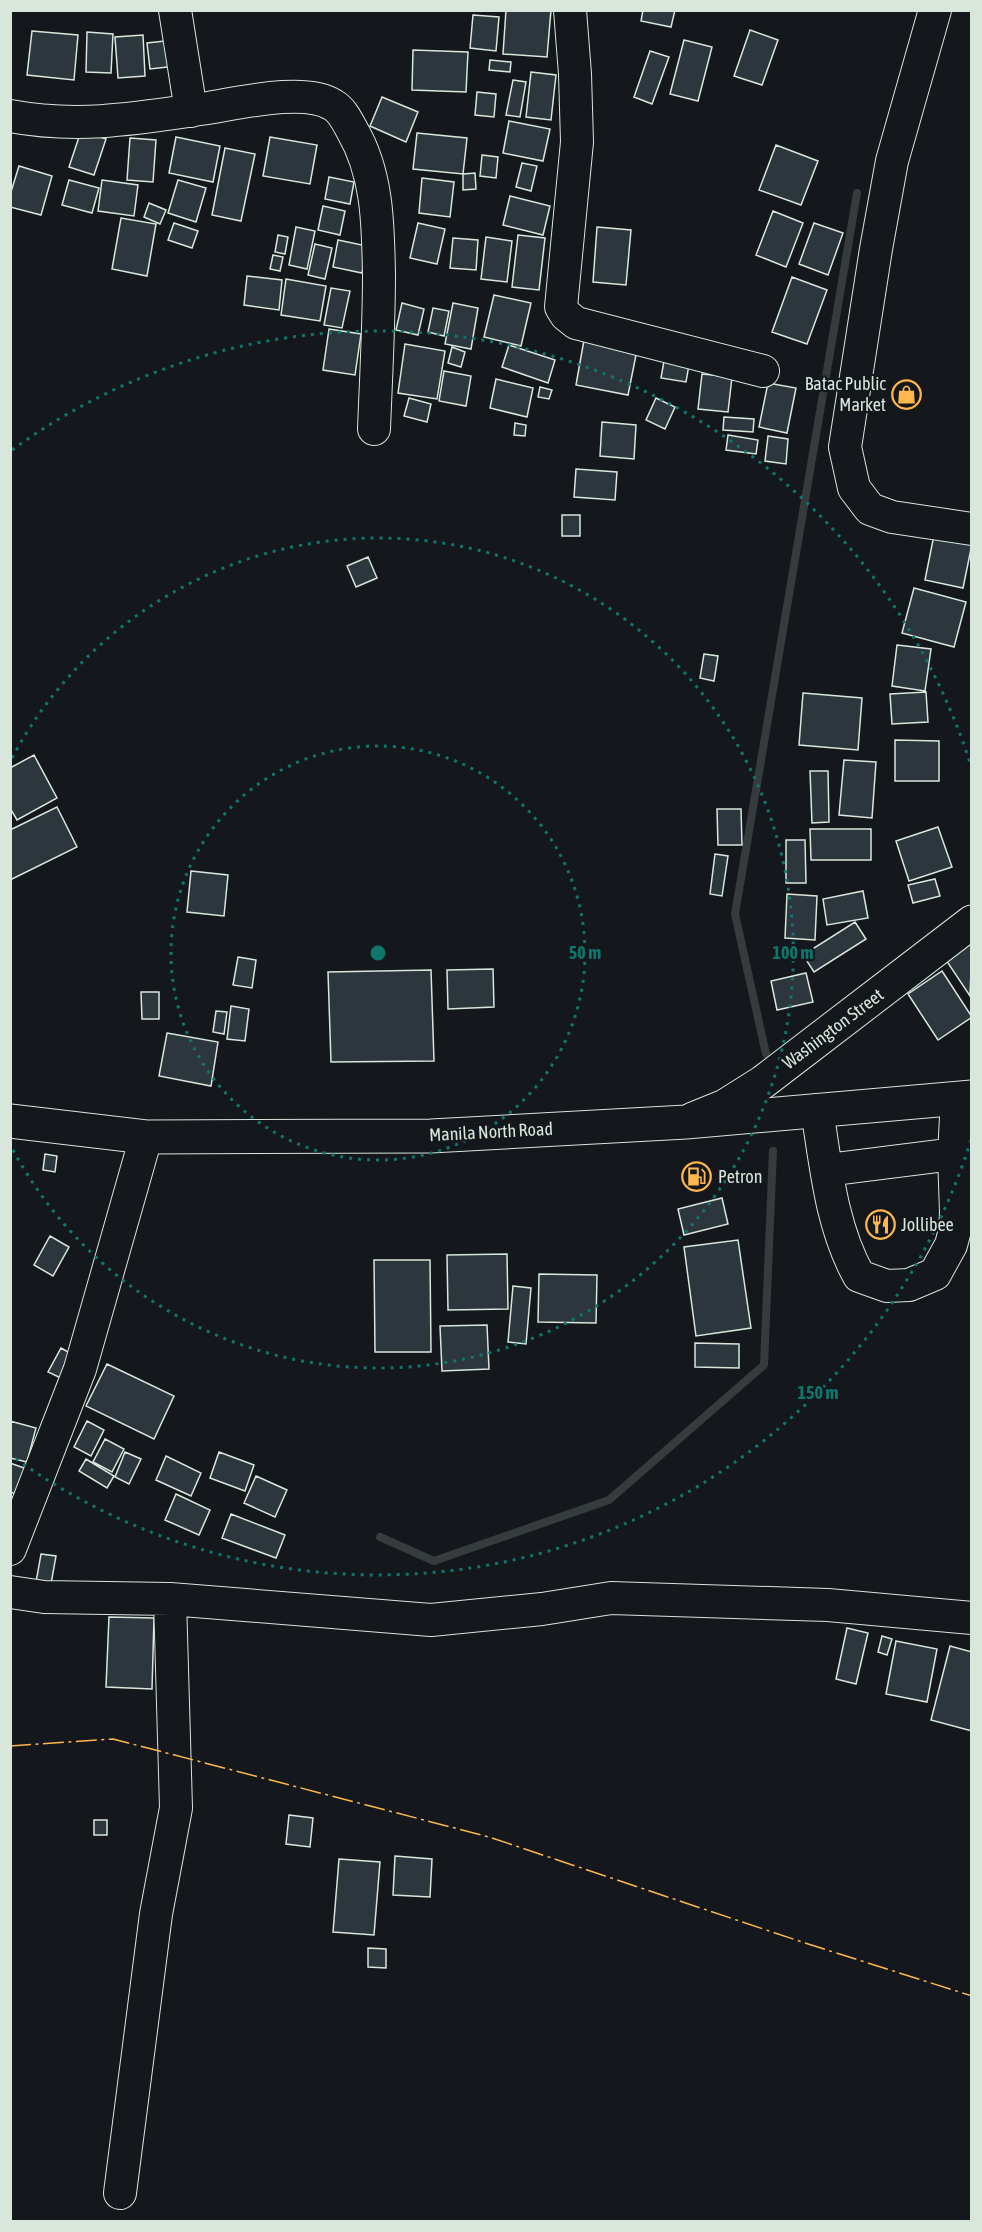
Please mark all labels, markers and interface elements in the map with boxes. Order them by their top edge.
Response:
place label: Batac Public Market [805,373,886,415]
shop icon: Batac Public Market [891,378,923,410]
text: 50 m [569,942,601,963]
text: 100 m [773,942,813,963]
centre of rings [368,943,388,963]
street label: Washington Street [778,984,887,1073]
street label: Manila North Road [429,1118,553,1145]
fuel station icon: Petron [681,1161,713,1193]
place label: Petron [718,1166,763,1187]
restaurant icon: Jollibee [864,1209,896,1241]
place label: Jollibee [901,1214,954,1235]
text: 150 m [798,1382,838,1403]

